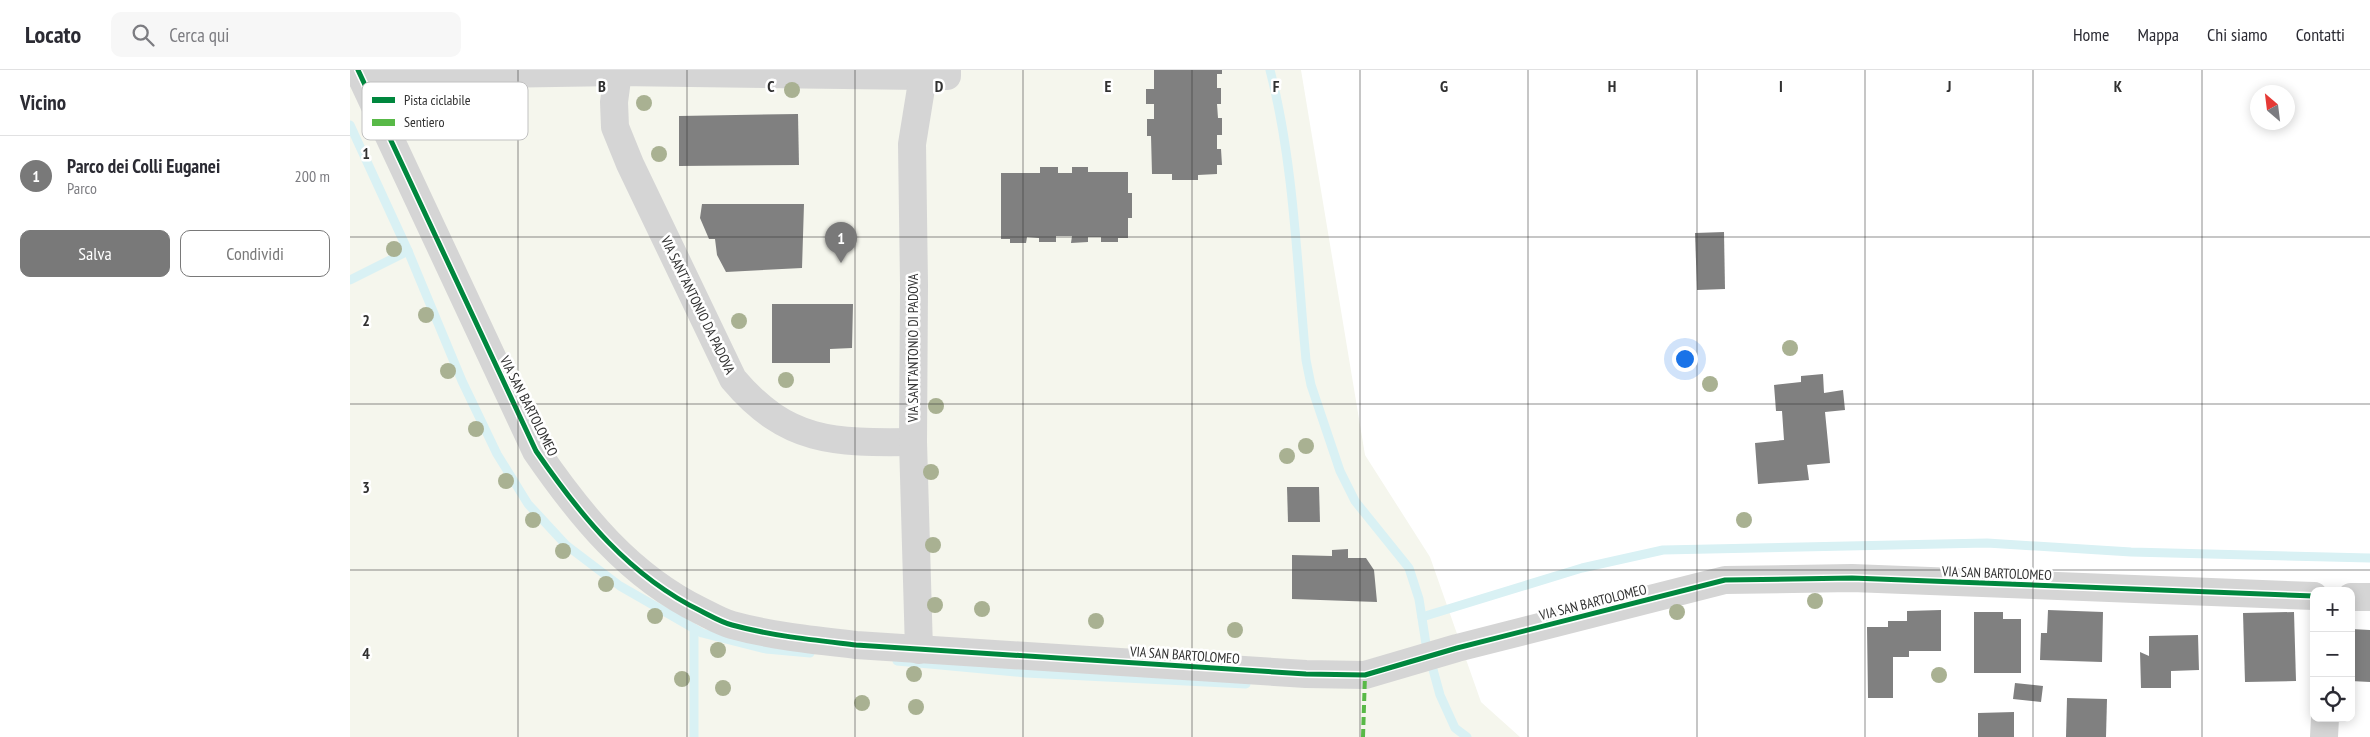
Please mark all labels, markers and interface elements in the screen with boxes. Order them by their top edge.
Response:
search box [111,12,461,57]
text: Locato [25,19,81,50]
icon: search [129,21,157,49]
text: Cerca qui [169,23,229,47]
text: Home [2073,23,2110,46]
text: Mappa [2138,23,2179,46]
text: Chi siamo [2207,23,2268,46]
text: Contatti [2296,23,2345,46]
text: B [598,76,606,96]
text: C [767,76,775,96]
text: D [935,76,944,96]
text: E [1105,76,1112,96]
text: F [1273,76,1280,96]
text: G [1440,76,1448,96]
text: H [1608,76,1616,96]
text: I [1779,76,1783,96]
text: J [1946,76,1951,96]
text: K [2114,76,2123,96]
legend [362,82,528,140]
north arrow [2250,85,2295,130]
text: Vicino [20,89,66,116]
text: Pista ciclabile [404,91,471,109]
text: Sentiero [404,113,444,131]
text: 1 [362,143,370,163]
text: Parco dei Colli Euganei [67,154,220,178]
text: 1 [32,166,40,186]
text: 200 m [295,166,330,186]
text: Parco [67,178,97,198]
pin: 1 [825,222,857,263]
button: Salva [20,230,170,277]
button: Condividi [180,230,330,277]
street label: VIA SANT'ANTONIO DA PADOVA [656,232,739,377]
street label: VIA SANT'ANTONIO DI PADOVA [904,273,922,423]
text: 2 [362,310,370,330]
your location [1672,346,1698,372]
street label: VIA SAN BARTOLOMEO [496,352,562,459]
text: 3 [362,477,370,497]
street label: VIA SAN BARTOLOMEO [1941,562,2053,584]
street label: VIA SAN BARTOLOMEO [1536,580,1649,624]
map controls [2310,587,2355,722]
button: + [2310,587,2355,632]
button: − [2310,632,2355,677]
street label: VIA SAN BARTOLOMEO [1129,642,1241,668]
text: 4 [362,643,370,663]
button: locate [2310,677,2355,722]

